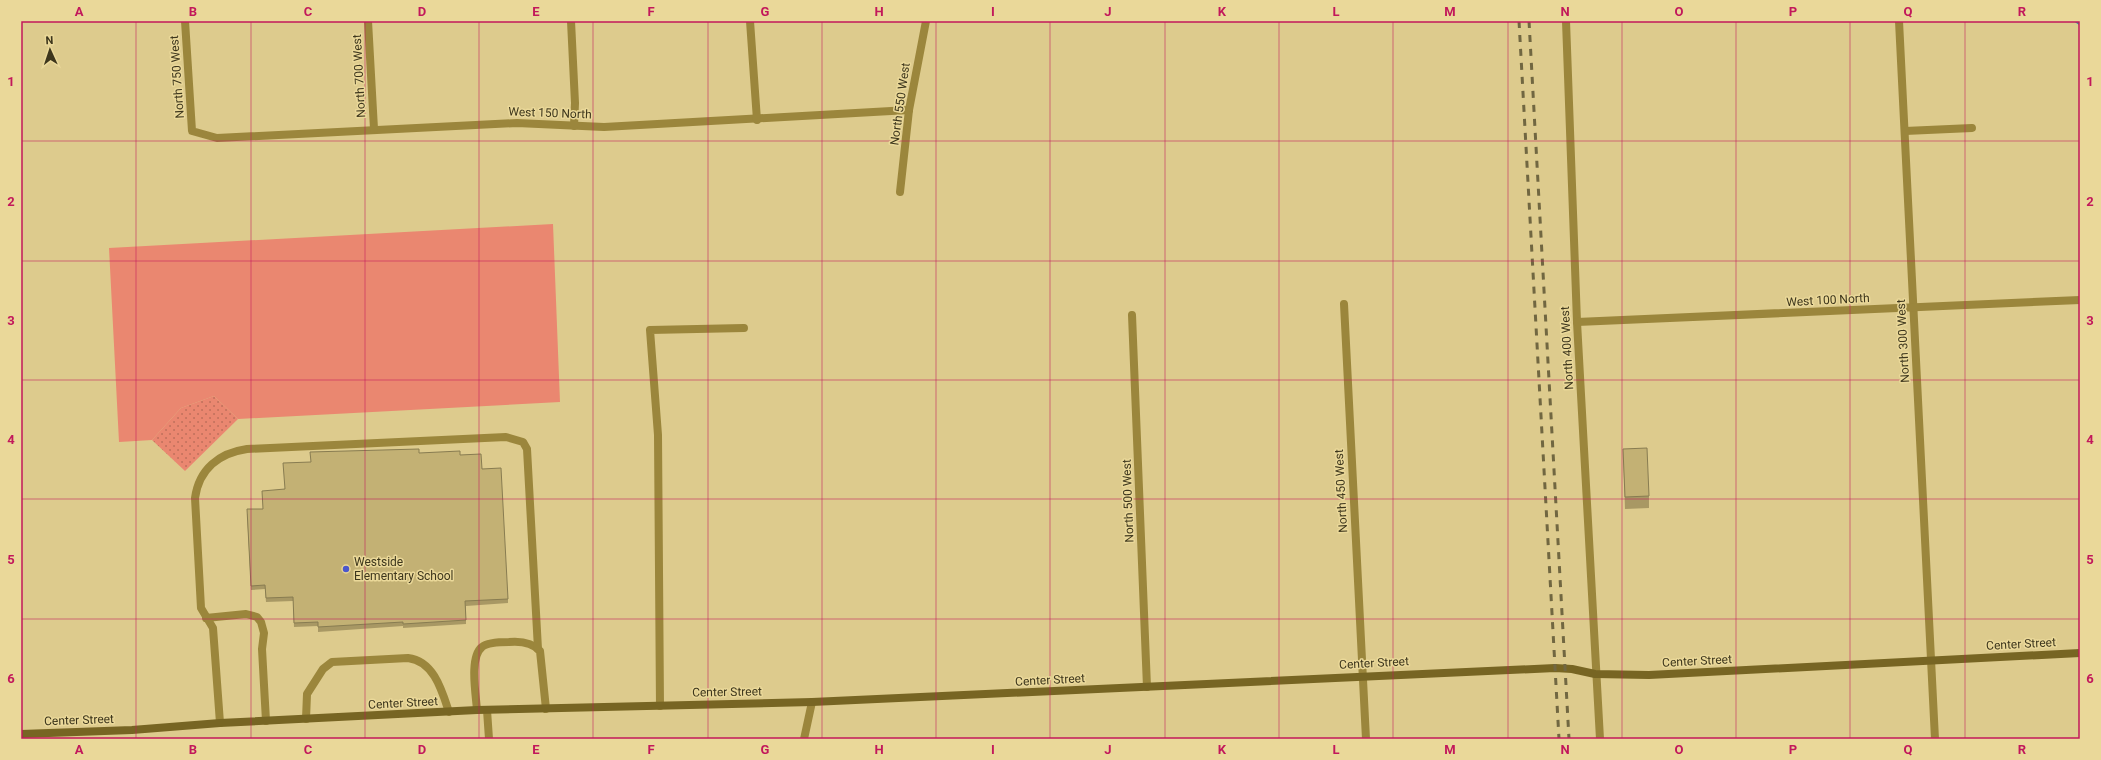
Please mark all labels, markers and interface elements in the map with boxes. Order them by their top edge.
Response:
text: A [75,4,84,19]
text: B [189,4,197,19]
text: C [304,4,313,19]
text: D [418,4,426,19]
text: E [532,4,540,19]
text: F [647,4,655,19]
text: G [761,4,770,19]
text: H [874,4,884,19]
text: I [991,4,995,19]
text: J [1104,4,1112,19]
text: K [1218,4,1227,19]
text: L [1332,4,1340,19]
text: M [1444,4,1456,19]
text: N [1560,4,1570,19]
text: O [1675,4,1684,19]
text: P [1789,4,1797,19]
text: Q [1904,4,1913,19]
text: R [2018,4,2027,19]
north arrow [30,30,70,70]
text: N [45,34,54,47]
street label: North 700 West [350,34,368,118]
street label: North 750 West [167,35,187,119]
street label: North 550 West [887,62,913,146]
text: 1 [7,74,15,89]
text: 1 [2086,74,2094,89]
street label: West 150 North [508,105,592,121]
text: 2 [7,194,15,209]
text: 2 [2086,194,2094,209]
street label: West 100 North [1786,291,1870,309]
street label: North 300 West [1894,299,1912,383]
street label: North 400 West [1558,306,1576,390]
text: 3 [7,313,15,328]
text: 3 [2086,313,2094,328]
text: 4 [7,432,15,447]
text: 4 [2086,432,2094,447]
street label: North 450 West [1332,449,1350,533]
street label: North 500 West [1120,459,1136,543]
text: 5 [7,552,15,567]
text: 5 [2086,552,2094,567]
place label: Westside Elementary School [354,555,454,583]
marker: Westside Elementary School [341,564,351,574]
street label: Center Street [1986,635,2056,653]
street label: Center Street [1662,652,1732,670]
street label: Center Street [1339,654,1409,672]
text: 6 [7,671,15,686]
street label: Center Street [1015,671,1085,689]
text: 6 [2086,671,2094,686]
street label: Center Street [692,684,762,700]
street label: Center Street [368,694,438,712]
street label: Center Street [44,712,114,728]
text: A [75,742,84,757]
text: B [189,742,197,757]
text: C [304,742,313,757]
text: D [418,742,426,757]
text: E [532,742,540,757]
text: F [647,742,655,757]
text: G [761,742,770,757]
text: H [874,742,884,757]
text: I [991,742,995,757]
text: J [1104,742,1112,757]
text: K [1218,742,1227,757]
text: L [1332,742,1340,757]
text: M [1444,742,1456,757]
text: N [1560,742,1570,757]
text: O [1675,742,1684,757]
text: P [1789,742,1797,757]
text: Q [1904,742,1913,757]
text: R [2018,742,2027,757]

